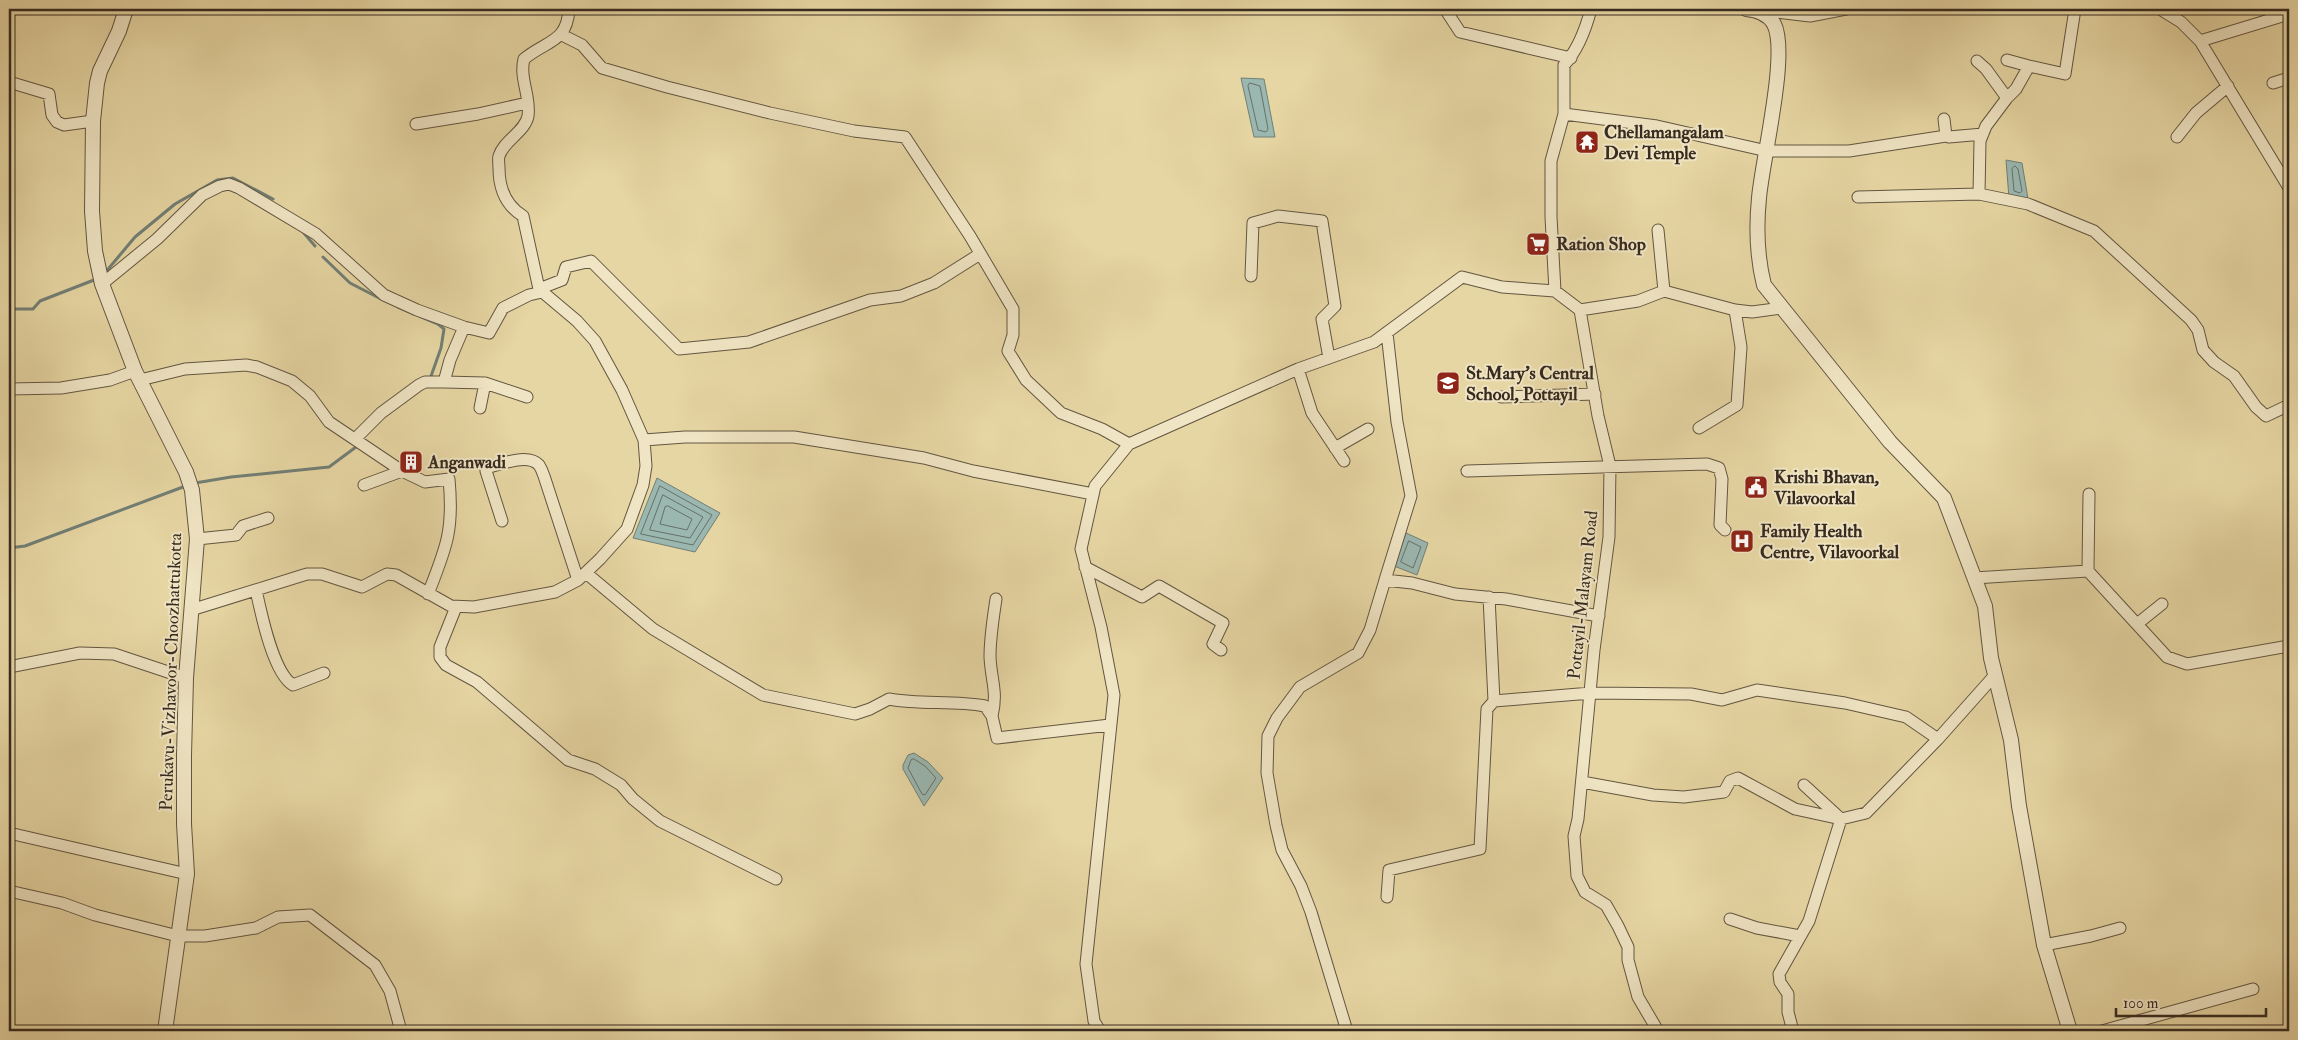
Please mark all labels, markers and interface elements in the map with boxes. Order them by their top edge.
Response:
place label: Chellamangalam Devi Temple [1604,121,1725,165]
temple icon: Chellamangalam Devi Temple [1574,129,1600,155]
supermarket icon: Ration Shop [1525,231,1551,257]
place label: Ration Shop [1556,233,1646,256]
place label: St.Mary's Central School, Pottayil [1466,362,1594,406]
school or university icon: St.Mary's Central School, Pottayil [1435,370,1461,396]
building icon: Anganwadi [398,449,424,475]
place label: Anganwadi [427,451,506,474]
place label: Krishi Bhavan, Vilavoorkal [1773,466,1879,510]
public building icon: Krishi Bhavan, Vilavoorkal [1743,474,1769,500]
street label: Pottayil-Malayam Road [1563,509,1603,681]
place label: Family Health Centre, Vilavoorkal [1760,520,1900,564]
hospital icon: Family Health Centre, Vilavoorkal [1729,528,1755,554]
street label: Perukavu-Vizhavoor-Choozhattukotta [155,532,187,812]
scale bar [2116,985,2266,1017]
text: 100 m [2123,994,2159,1013]

